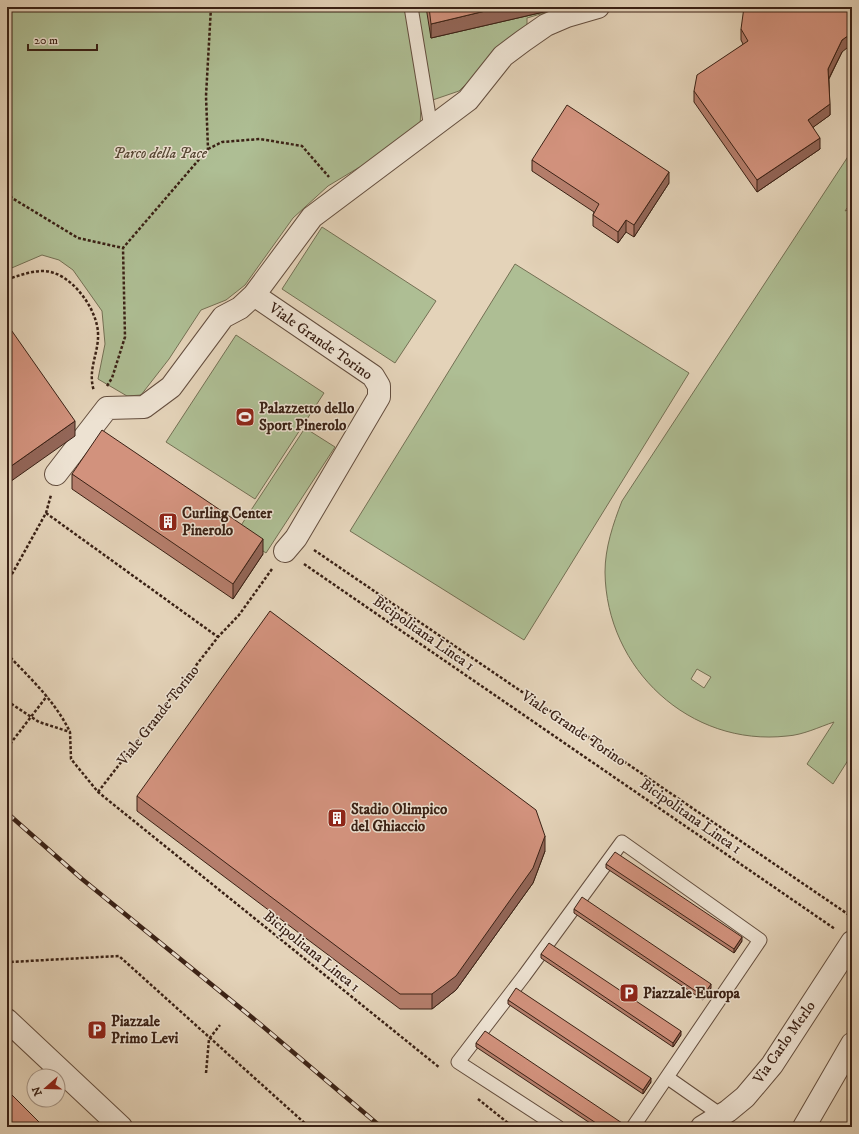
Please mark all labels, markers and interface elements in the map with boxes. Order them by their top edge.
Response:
scale bar [28,26,97,52]
text: 20 m [34,33,58,48]
park label: Parco della Pace [113,144,208,163]
street label: Viale Grande Torino [264,298,376,384]
place label: Palazzetto dello Sport Pinerolo [259,399,355,435]
sports icon: Palazzetto dello Sport Pinerolo [234,406,256,428]
place label: Curling Center Pinerolo [182,504,272,540]
building icon: Curling Center Pinerolo [157,511,179,533]
street label: Bicipolitana Linea 1 [369,591,478,675]
street label: Viale Grande Torino [113,661,203,770]
street label: Viale Grande Torino [517,686,630,770]
street label: Bicipolitana Linea 1 [636,774,745,858]
place label: Stadio Olimpico del Ghiaccio [351,800,448,836]
building icon: Stadio Olimpico del Ghiaccio [326,807,348,829]
street label: Bicipolitana Linea 1 [259,907,364,996]
parking icon: Piazzale Europa [618,982,640,1004]
place label: Piazzale Europa [643,984,740,1003]
street label: Via Carlo Merlo [748,997,820,1088]
place label: Piazzale Primo Levi [111,1012,179,1048]
parking icon: Piazzale Primo Levi [86,1019,108,1041]
north arrow [26,1068,66,1108]
text: N [29,1084,46,1098]

